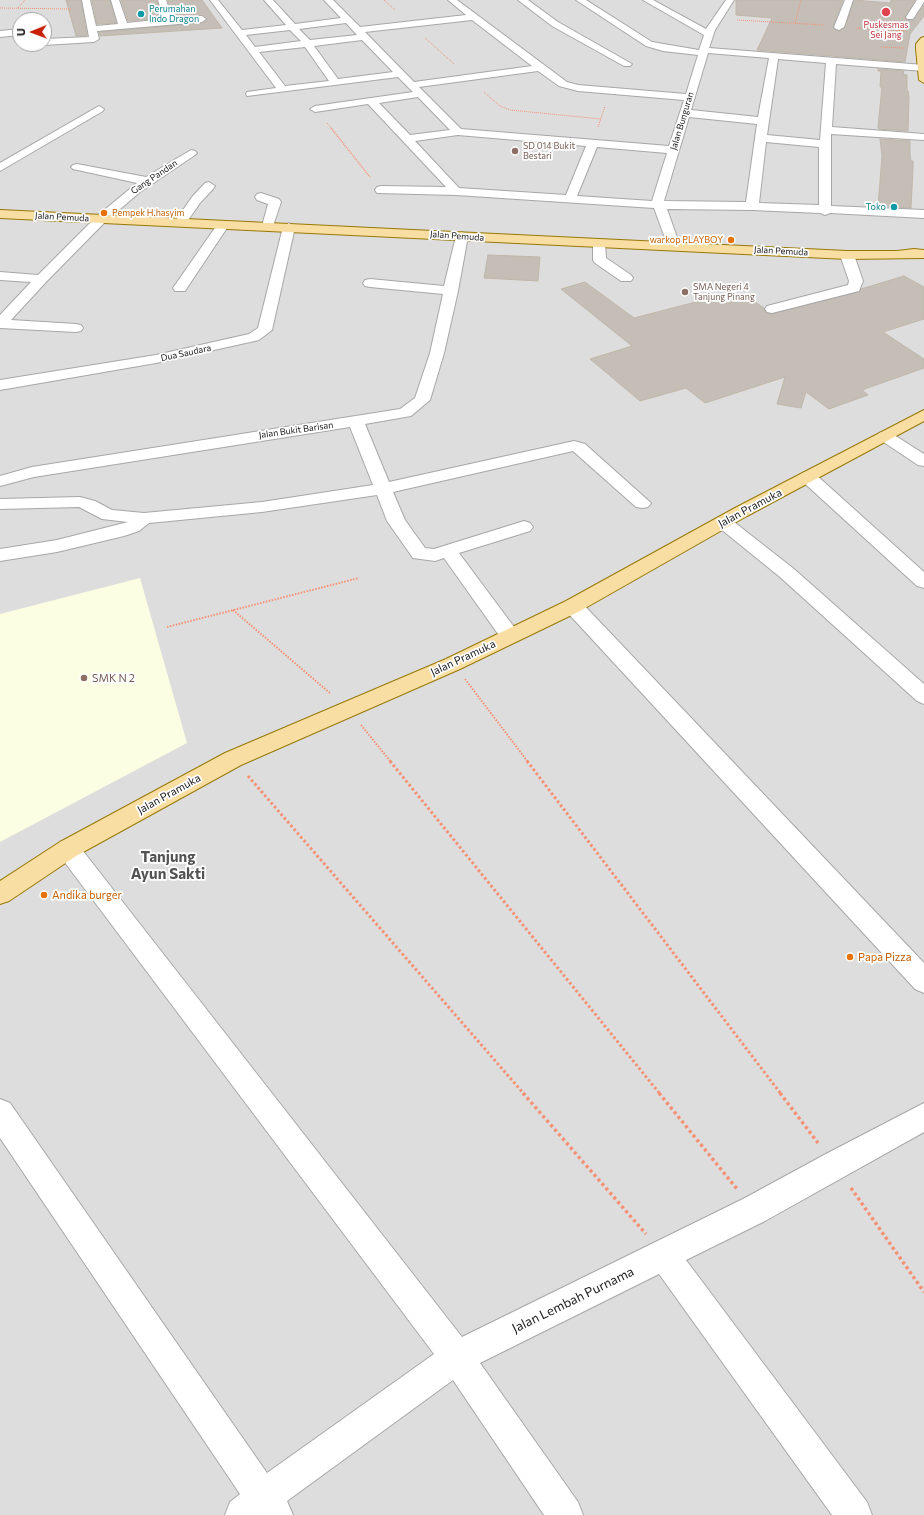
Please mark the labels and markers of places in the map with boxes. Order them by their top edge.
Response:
place label: Perumahan Indo Dragon [149,4,199,25]
marker: Puskesmas Sei Jang [880,6,892,18]
marker: Perumahan Indo Dragon [136,9,146,19]
place label: Puskesmas Sei Jang [864,20,908,41]
place label: SD 014 Bukit Bestari [523,141,575,162]
marker: SD 014 Bukit Bestari [510,146,520,156]
place label: Toko [865,202,886,212]
marker: Toko [889,202,899,212]
marker: Pempek H.hasyim [99,208,109,218]
place label: Pempek H.hasyim [112,208,184,218]
place label: warkop PLAYBOY [650,235,723,245]
marker: warkop PLAYBOY [726,235,736,245]
place label: SMA Negeri 4 Tanjung Pinang [693,282,755,303]
marker: SMA Negeri 4 Tanjung Pinang [680,287,690,297]
place label: SMK N 2 [92,671,135,685]
marker: SMK N 2 [79,673,89,683]
place label: Andika burger [52,888,122,902]
marker: Andika burger [39,890,49,900]
place label: Papa Pizza [858,950,911,964]
marker: Papa Pizza [845,952,855,962]

